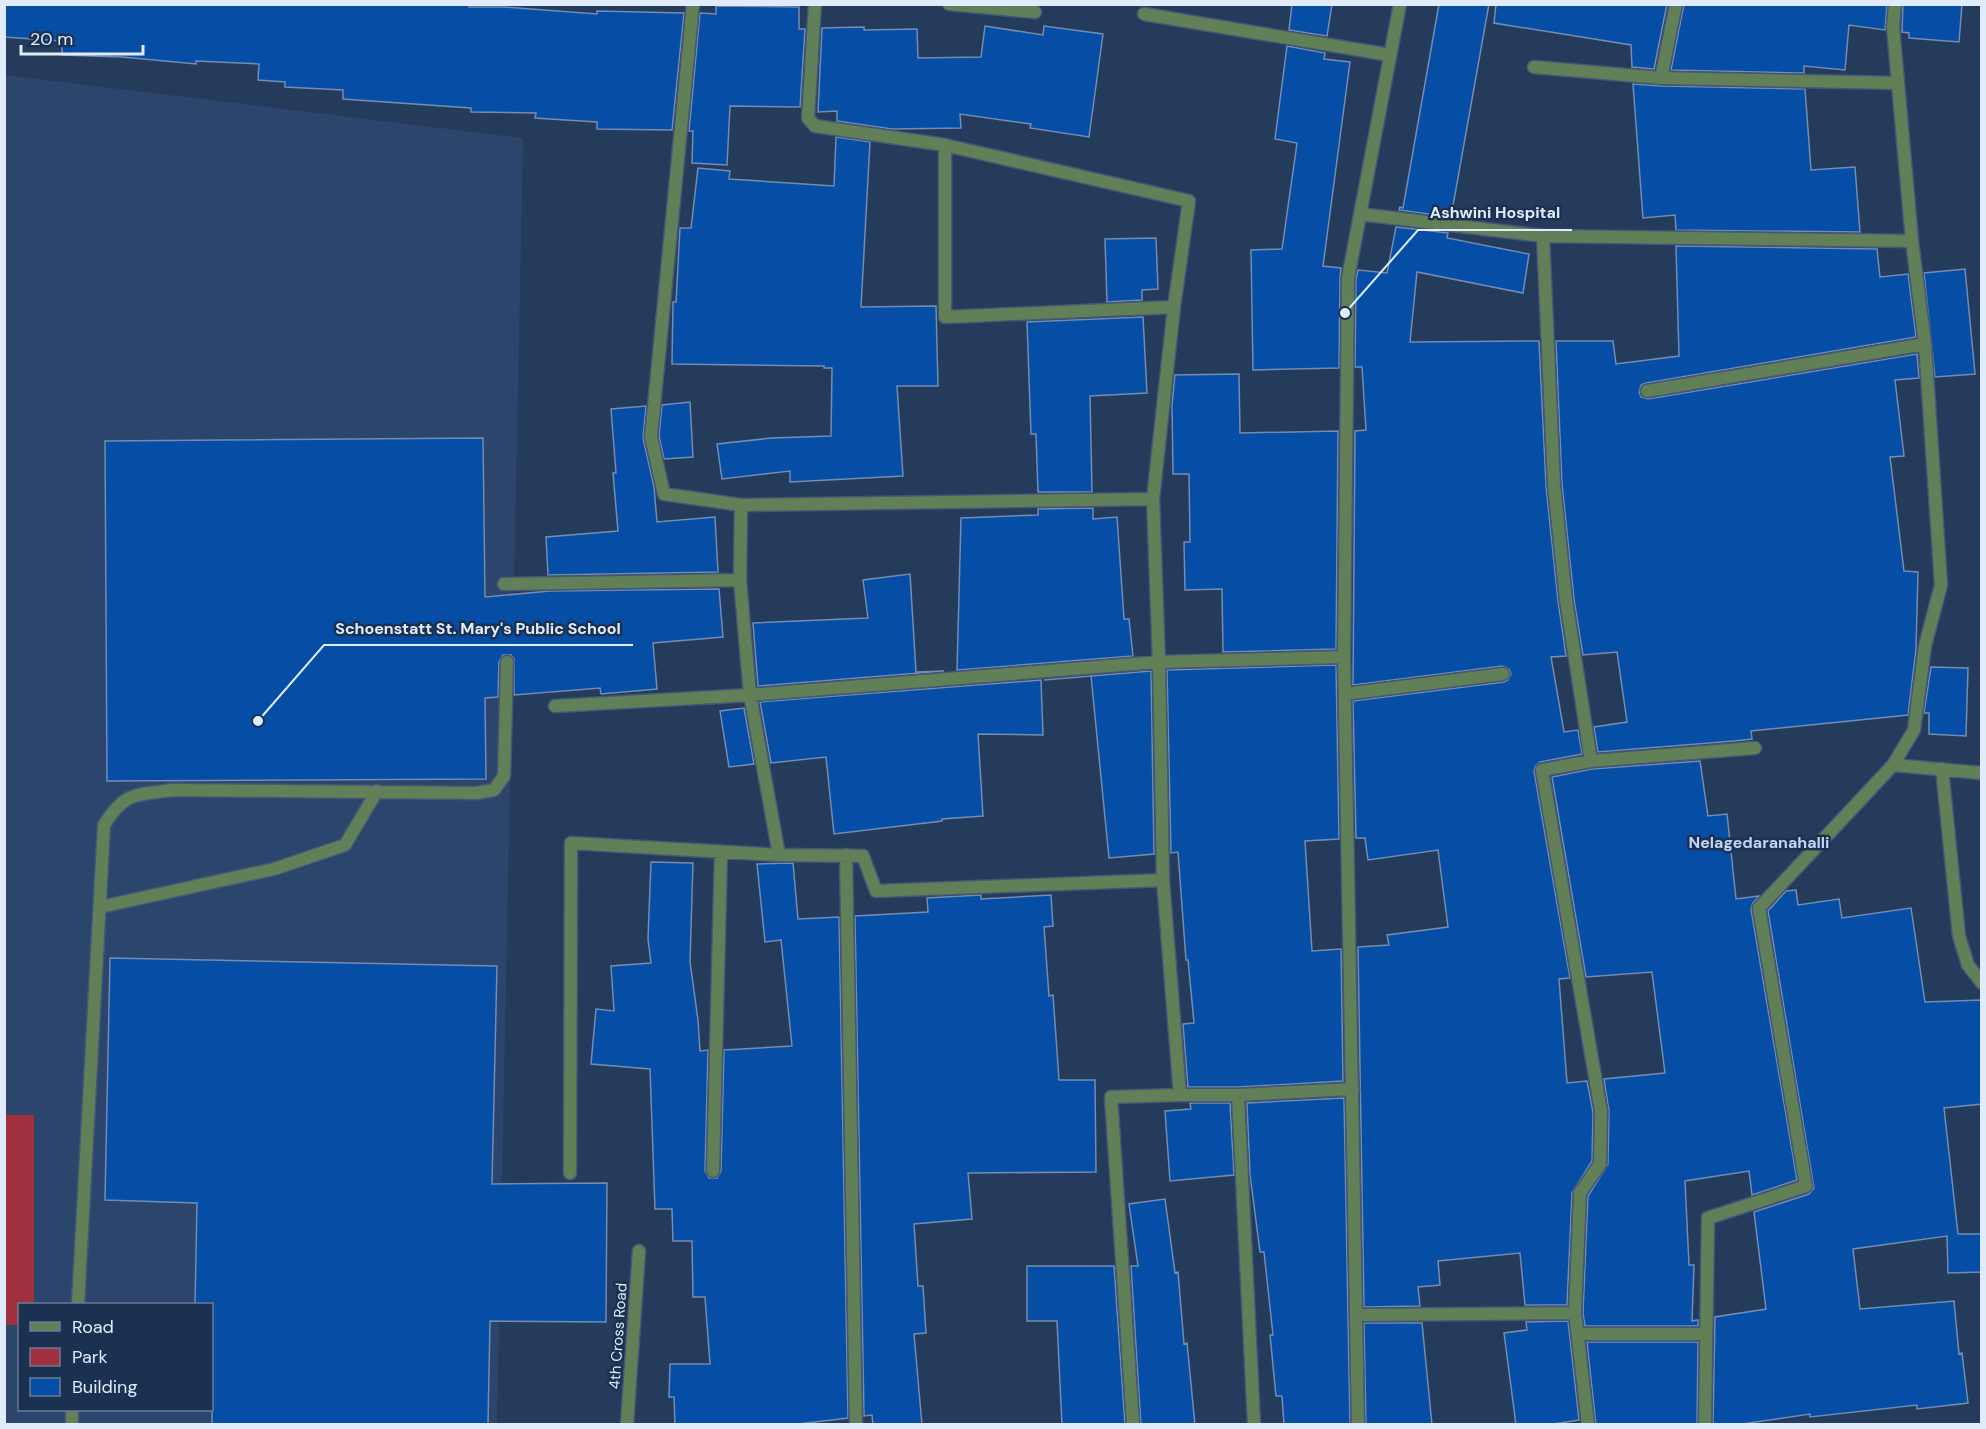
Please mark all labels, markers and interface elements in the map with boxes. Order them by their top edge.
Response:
scale bar [21,18,142,56]
text: 20 m [30,27,73,51]
callout: Ashwini Hospital [1418,196,1572,230]
text: Ashwini Hospital [1430,202,1560,223]
callout: Schoenstatt St. Mary's Public School [324,611,633,645]
text: Schoenstatt St. Mary's Public School [335,618,621,639]
district label: Nelagedaranahalli [1688,832,1830,853]
street label: 4th Cross Road [604,1282,632,1390]
legend [18,1303,213,1411]
text: Road [72,1315,114,1339]
text: Park [72,1345,108,1369]
text: Building [72,1375,137,1399]

